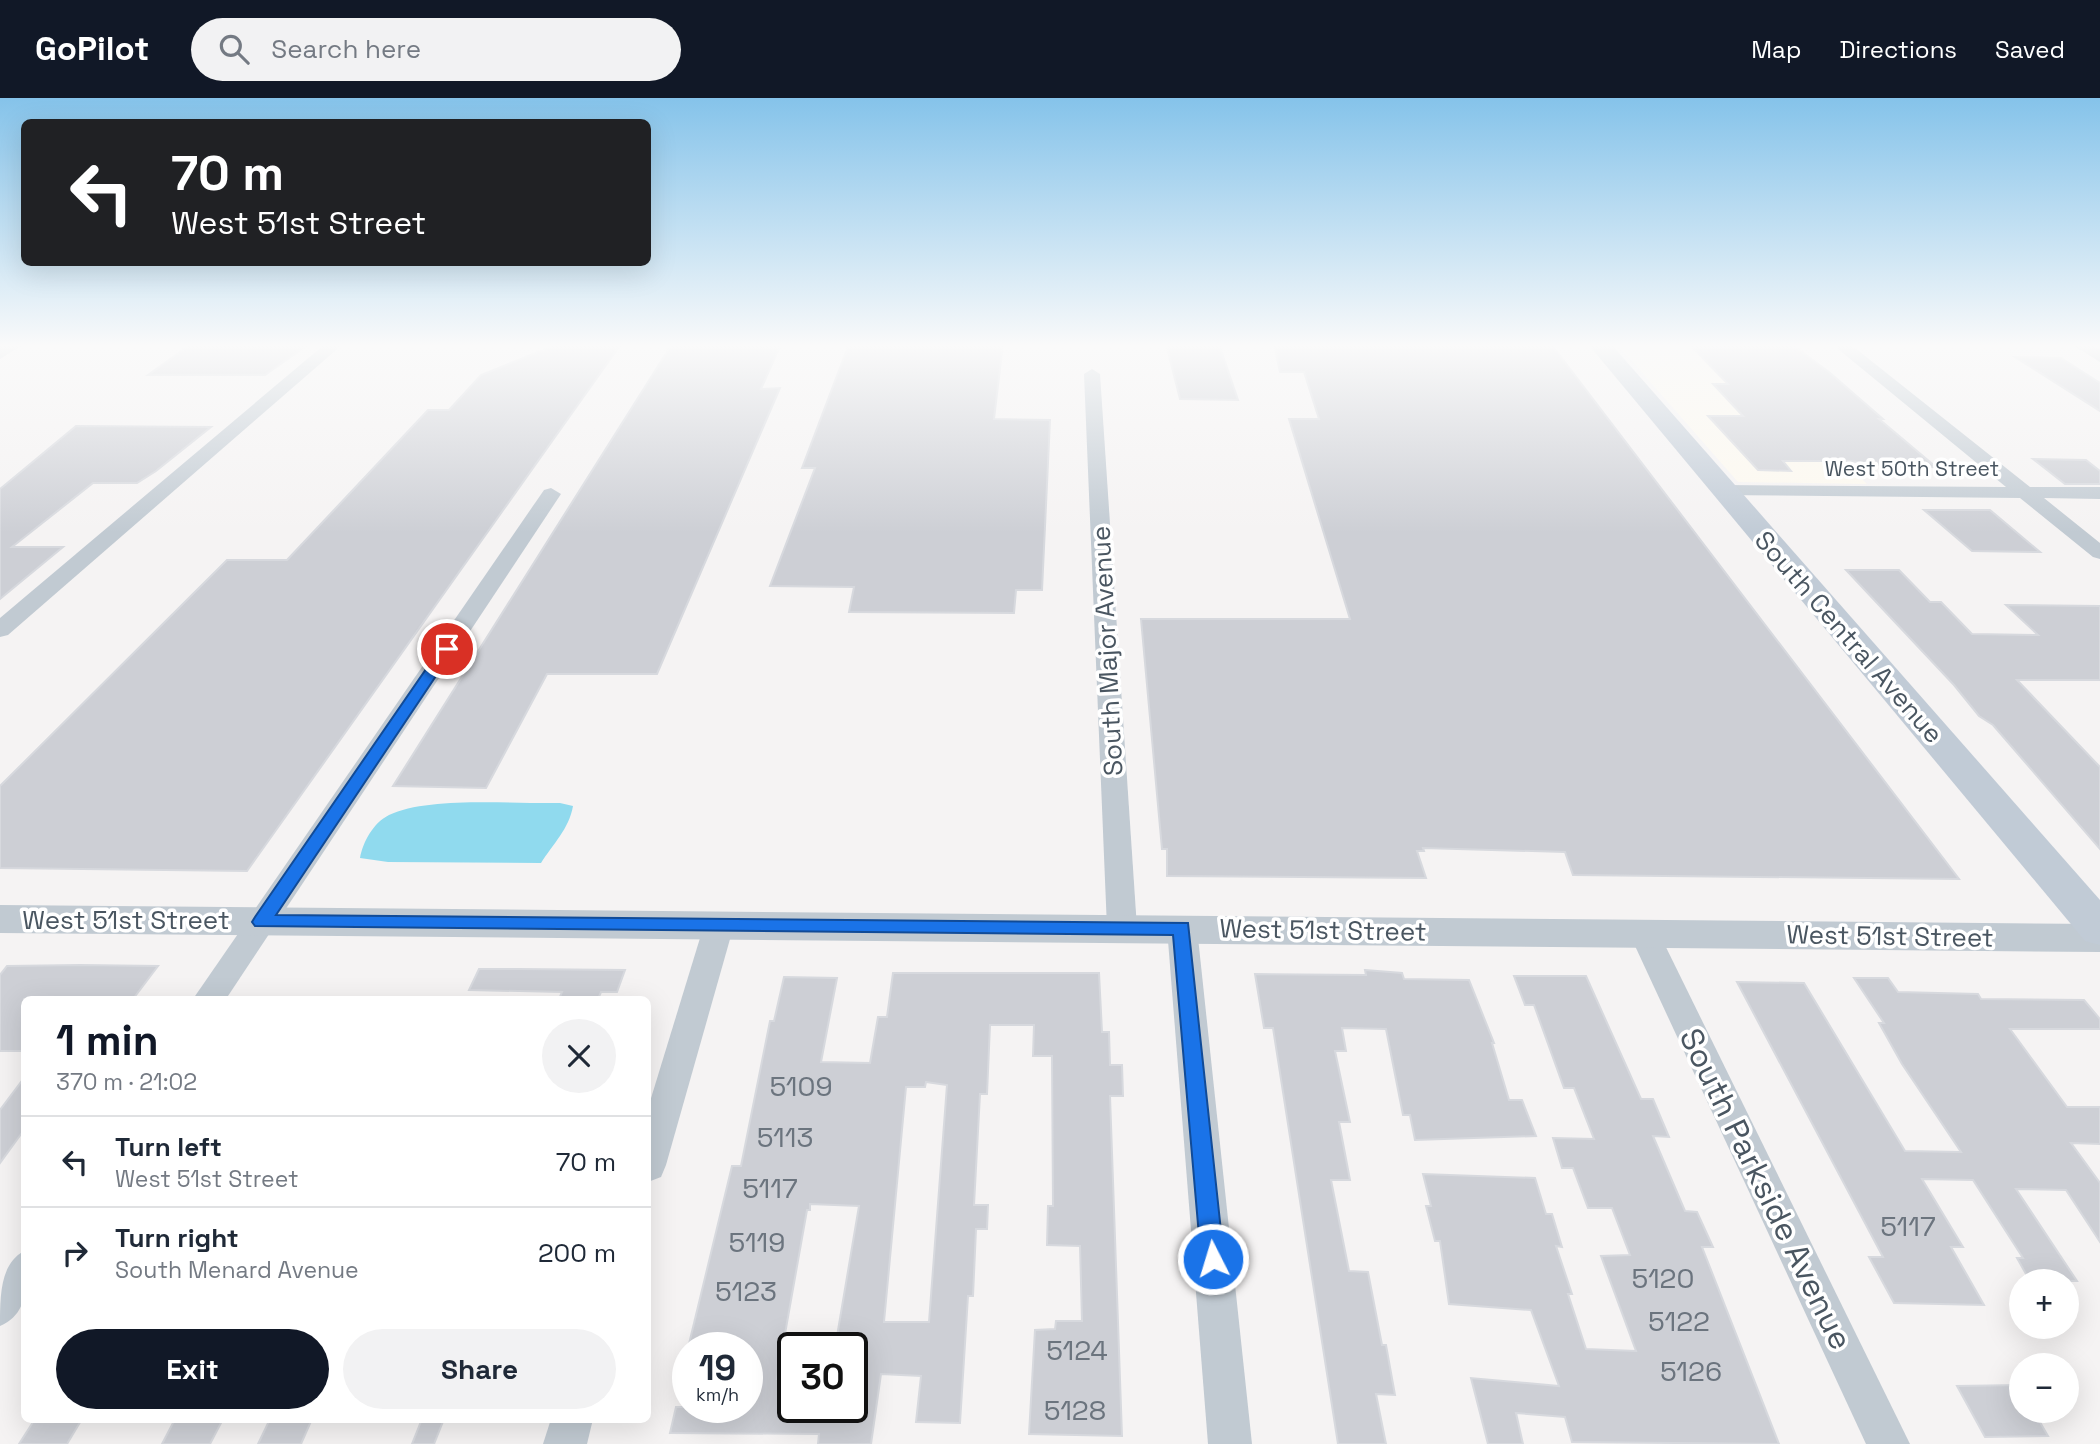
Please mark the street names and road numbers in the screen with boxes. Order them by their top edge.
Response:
street label: West 50th Street [1825,455,1999,482]
street label: South Central Avenue [1747,524,1951,750]
street label: South Major Avenue [1083,525,1131,777]
street label: West 51st Street [22,903,230,937]
street label: West 51st Street [1219,911,1427,949]
street label: West 51st Street [1786,917,1994,955]
street label: South Parkside Avenue [1671,1022,1861,1356]

